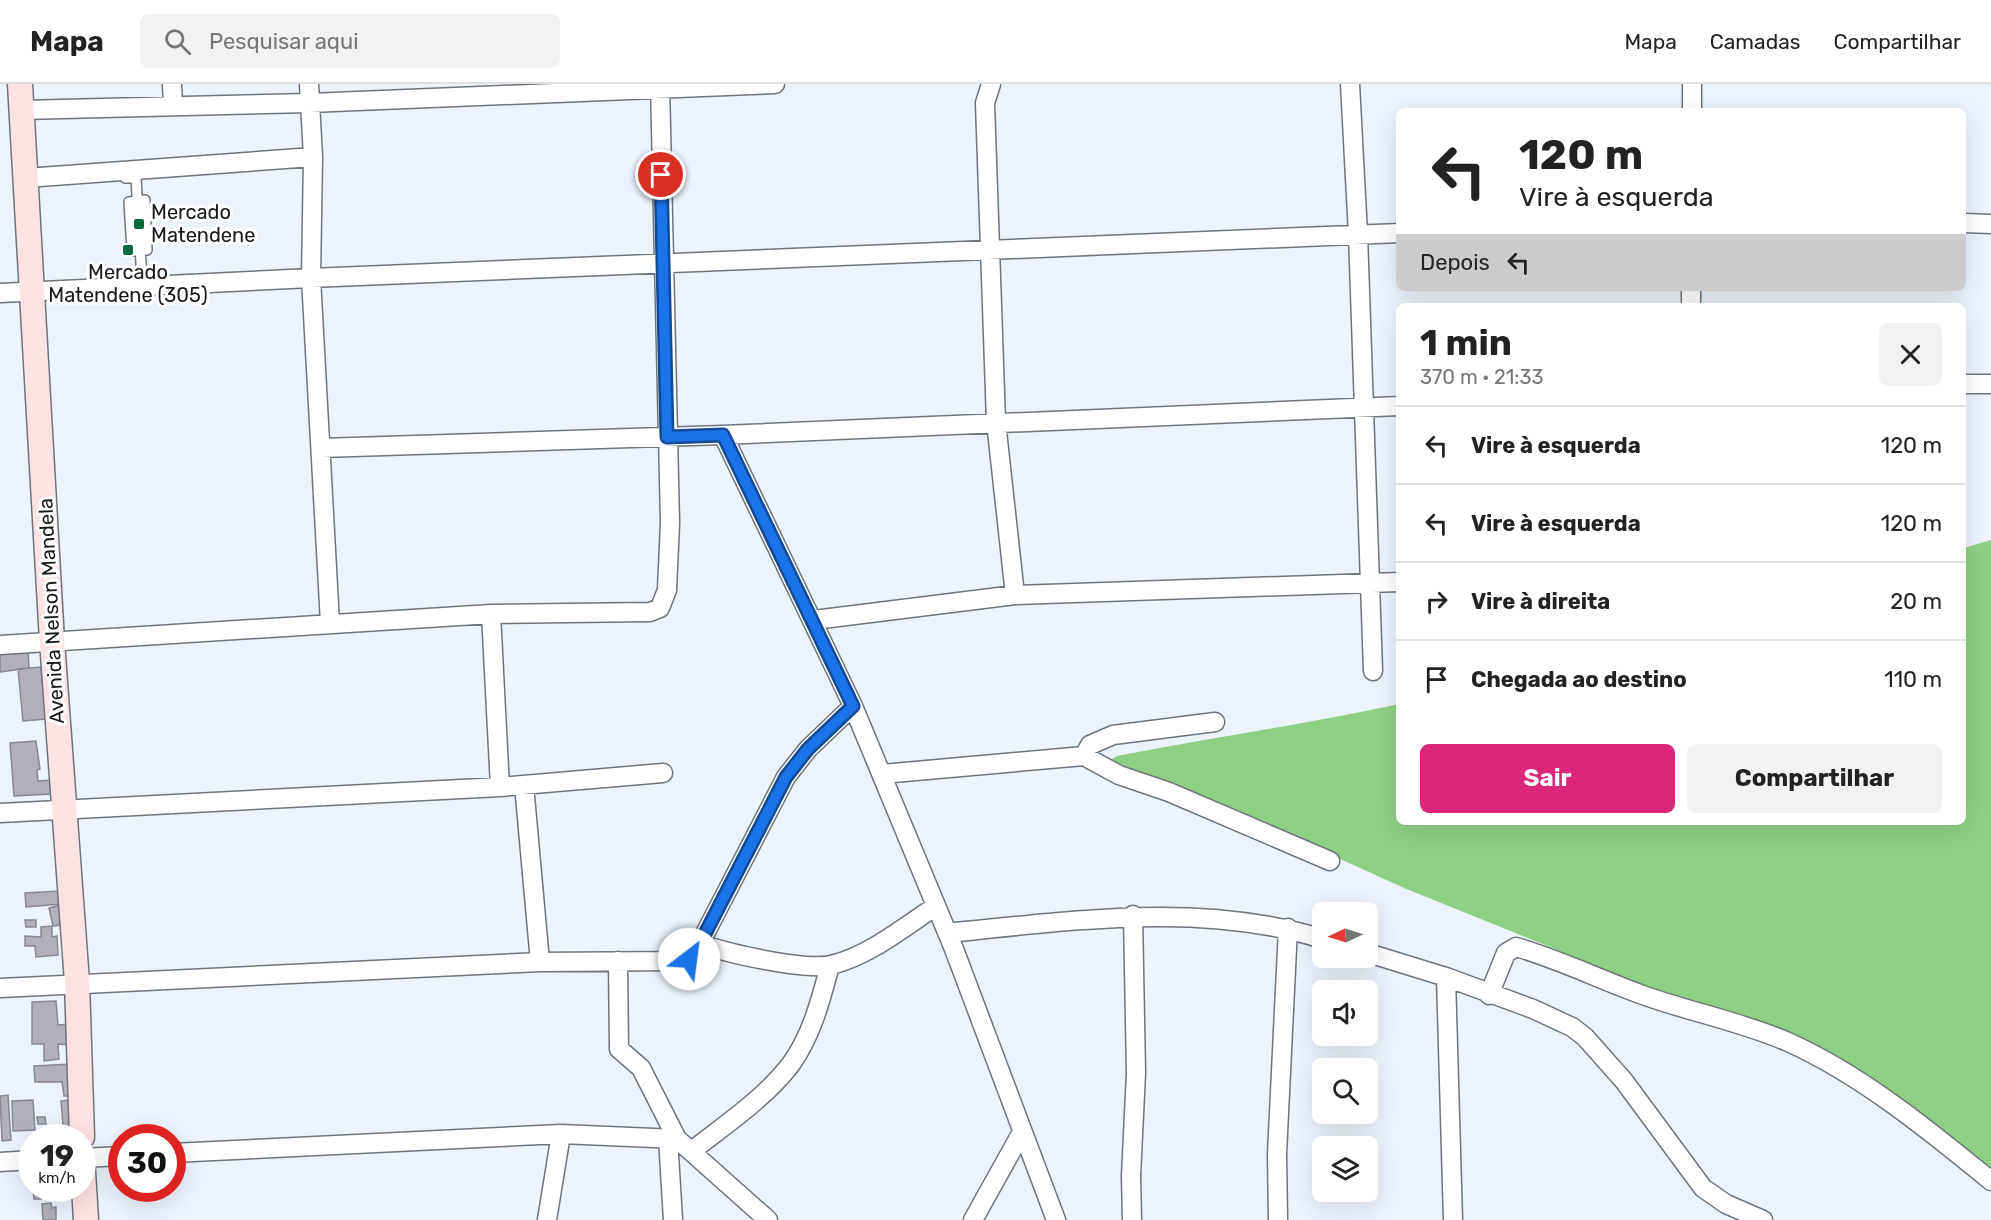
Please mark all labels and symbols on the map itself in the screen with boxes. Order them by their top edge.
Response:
pin [635,149,686,200]
place label: Mercado Matendene [151,200,255,247]
marker: Mercado Matendene [132,217,146,231]
marker: Mercado Matendene (305) [121,243,135,257]
place label: Mercado Matendene (305) [48,260,208,307]
street label: Avenida Nelson Mandela [33,497,69,725]
north arrow [1312,902,1378,968]
position arrow [657,927,721,991]
speed limit sign: 30 [108,1124,186,1202]

